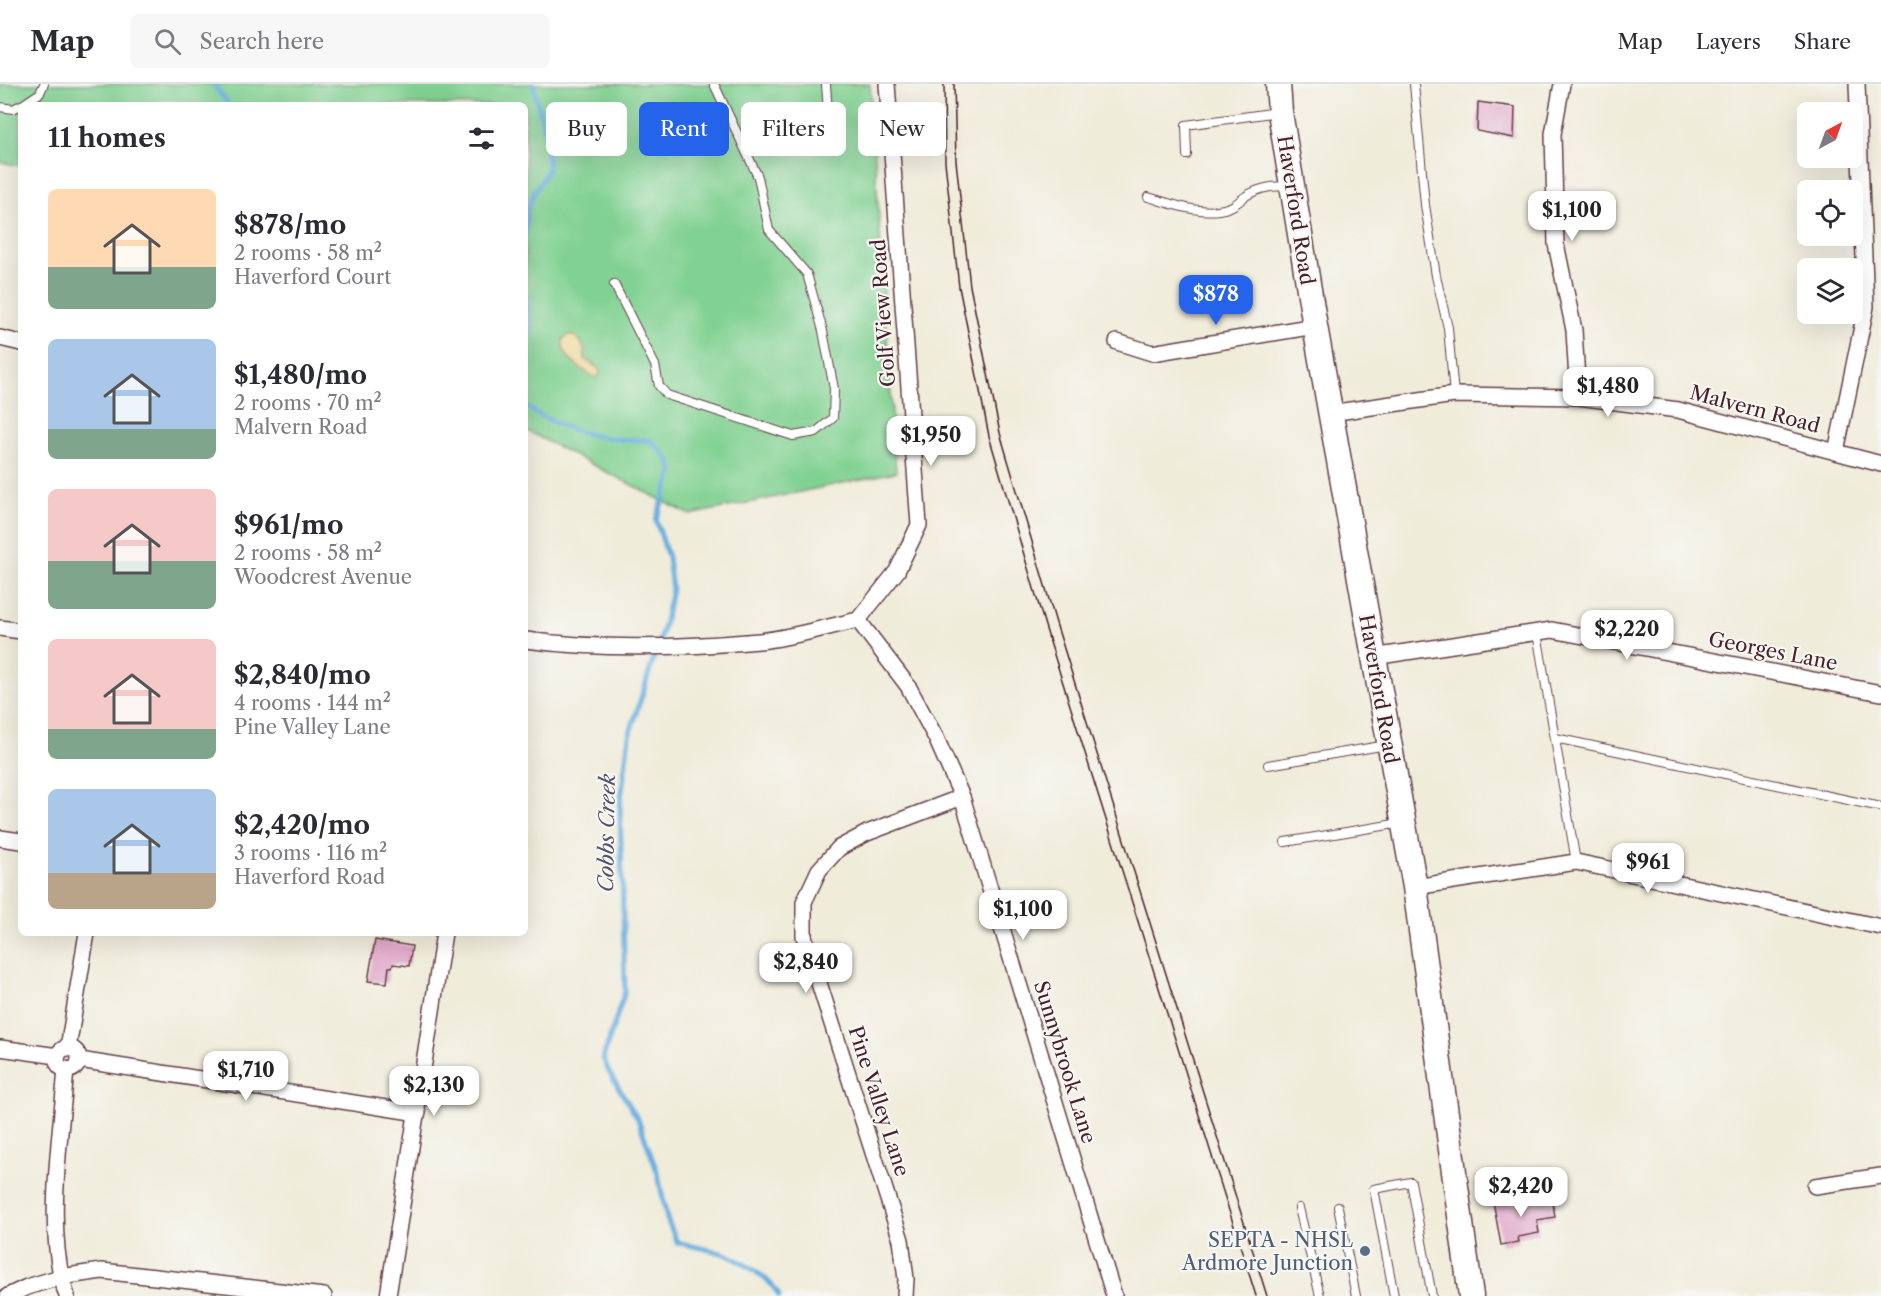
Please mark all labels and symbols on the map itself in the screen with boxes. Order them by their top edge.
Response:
north arrow [1797,102,1863,168]
street label: Haverford Road [1272,133,1320,287]
pin: $1,100 [1523,191,1621,242]
street label: Golf View Road [866,238,900,388]
pin: $878 [1180,275,1252,326]
pin: $1,480 [1559,367,1657,418]
street label: Malvern Road [1687,380,1823,438]
pin: $1,950 [882,416,980,467]
pin: $2,220 [1578,610,1676,661]
street label: Haverford Road [1354,612,1404,766]
street label: Georges Lane [1706,627,1840,675]
water label: Cobbs Creek [593,773,620,892]
pin: $961 [1612,843,1684,894]
pin: $1,100 [974,890,1072,941]
pin: $2,840 [757,943,855,994]
street label: Sunnybrook Lane [1029,978,1101,1146]
street label: Pine Valley Lane [843,1023,915,1179]
pin: $1,710 [197,1051,295,1102]
pin: $2,130 [385,1066,483,1117]
pin: $2,420 [1472,1167,1570,1218]
place label: SEPTA - NHSL Ardmore Junction [1181,1228,1353,1275]
marker: SEPTA - NHSL Ardmore Junction [1358,1244,1372,1258]

